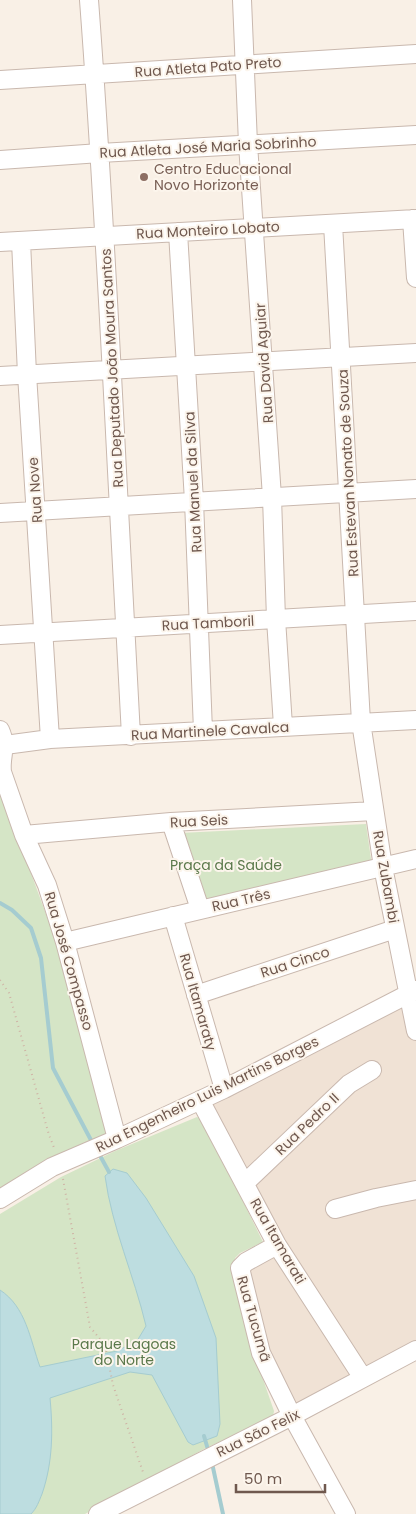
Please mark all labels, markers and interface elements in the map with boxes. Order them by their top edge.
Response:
street label: Rua Atleta Pato Preto [134,52,282,82]
street label: Rua Atleta José Maria Sobrinho [99,131,317,163]
place label: Centro Educacional Novo Horizonte [154,159,292,195]
marker: Centro Educacional Novo Horizonte [138,171,150,183]
street label: Rua Monteiro Lobato [136,216,280,244]
street label: Rua Deputado João Moura Santos [96,248,128,488]
street label: Rua David Aguiar [250,302,278,424]
street label: Rua Estevan Nonato de Souza [333,369,363,577]
street label: Rua Manuel da Silva [179,411,207,553]
street label: Rua Nove [23,456,47,524]
street label: Rua Tamboril [161,611,255,635]
street label: Rua Martinele Cavalca [130,717,290,745]
street label: Rua Seis [169,809,229,833]
street label: Rua Zubambi [368,829,404,925]
park label: Praça da Saúde [170,855,282,875]
street label: Rua Três [210,884,272,916]
street label: Rua José Compasso [40,889,98,1033]
street label: Rua Cinco [258,941,332,983]
street label: Rua Itamaraty [175,951,221,1053]
street label: Rua Engenheiro Luis Martins Borges [92,1031,322,1157]
street label: Rua Pedro II [271,1088,343,1160]
street label: Rua Itamarati [245,1195,311,1287]
street label: Rua Tucumã [232,1274,276,1364]
park label: Parque Lagoas do Norte [72,1334,176,1370]
street label: Rua São Felix [213,1404,303,1462]
scale bar [236,1462,325,1494]
text: 50 m [244,1468,282,1489]

